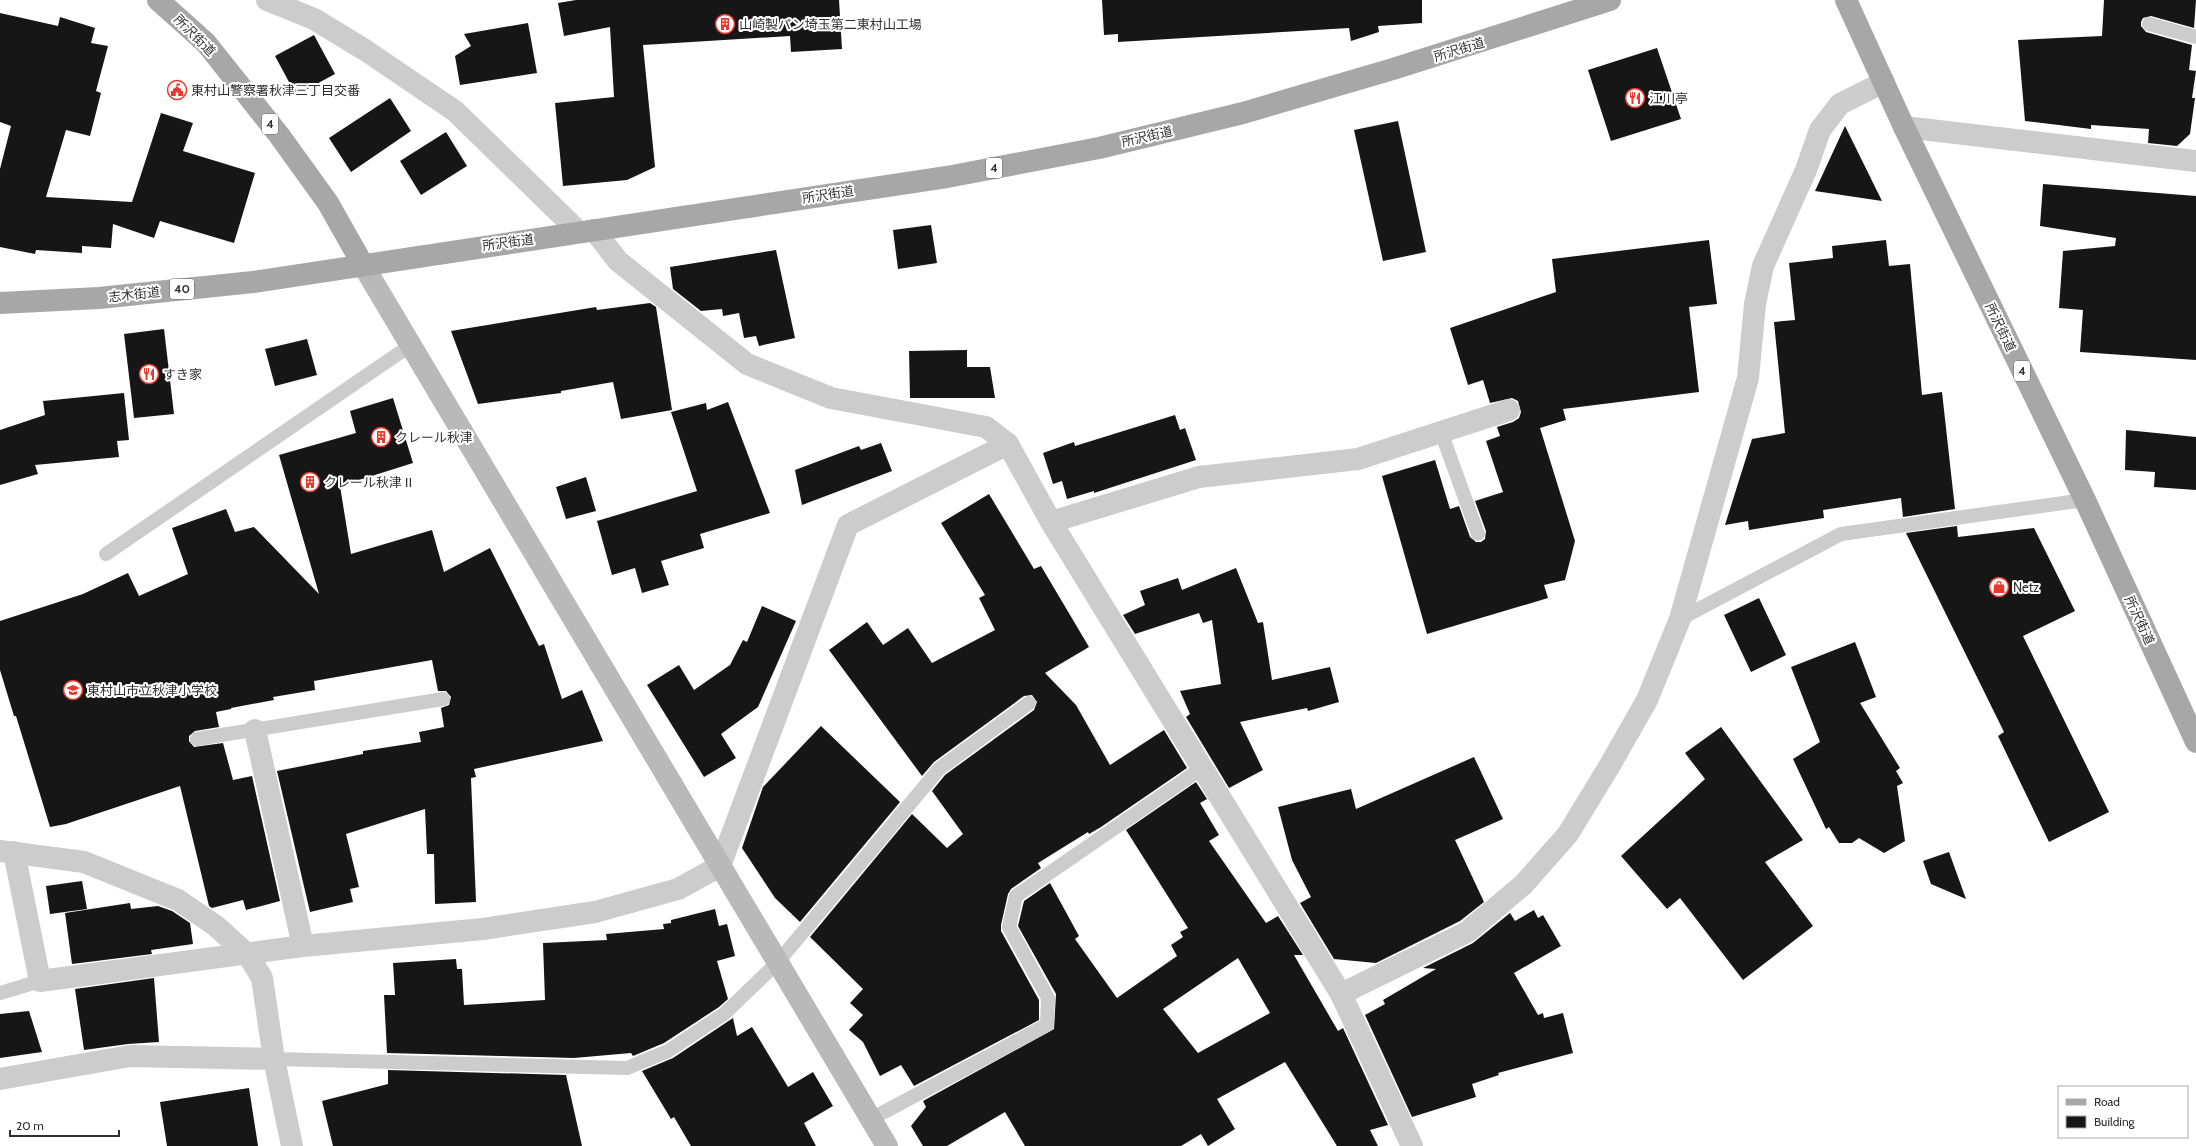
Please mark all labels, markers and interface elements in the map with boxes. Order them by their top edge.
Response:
street label: 所沢街道 [171,11,219,59]
building icon: 山崎製パン埼玉第二東村山工場 [714,13,736,35]
place label: 山崎製パン埼玉第二東村山工場 [739,16,922,32]
street label: 所沢街道 [1432,34,1486,64]
public building icon: 東村山警察署秋津三丁目交番 [166,79,188,101]
place label: 東村山警察署秋津三丁目交番 [191,82,360,98]
restaurant icon: 江川亭 [1624,87,1646,109]
place label: 江川亭 [1649,90,1688,106]
road number: 4 [262,114,278,134]
street label: 所沢街道 [1120,122,1174,150]
road number: 4 [986,158,1002,178]
street label: 所沢街道 [801,182,855,206]
street label: 所沢街道 [481,230,535,254]
road number: 40 [170,279,194,299]
street label: 志木街道 [107,283,161,305]
street label: 所沢街道 [1982,300,2020,354]
road number: 4 [2014,361,2030,381]
restaurant icon: すき家 [138,363,160,385]
place label: すき家 [163,366,202,382]
building icon: クレール秋津 [370,426,392,448]
place label: クレール秋津 [395,429,473,445]
building icon: クレール秋津Ⅱ [299,471,321,493]
place label: クレール秋津Ⅱ [324,474,415,490]
shop icon: Netz [1988,576,2010,598]
place label: Netz [2013,579,2039,595]
street label: 所沢街道 [2122,593,2158,647]
school or university icon: 東村山市立秋津小学校 [62,679,84,701]
place label: 東村山市立秋津小学校 [87,682,217,698]
legend [2058,1086,2188,1138]
text: Road [2094,1094,2120,1109]
scale bar [10,1112,119,1138]
text: Building [2094,1114,2136,1129]
text: 20 m [16,1118,44,1133]

